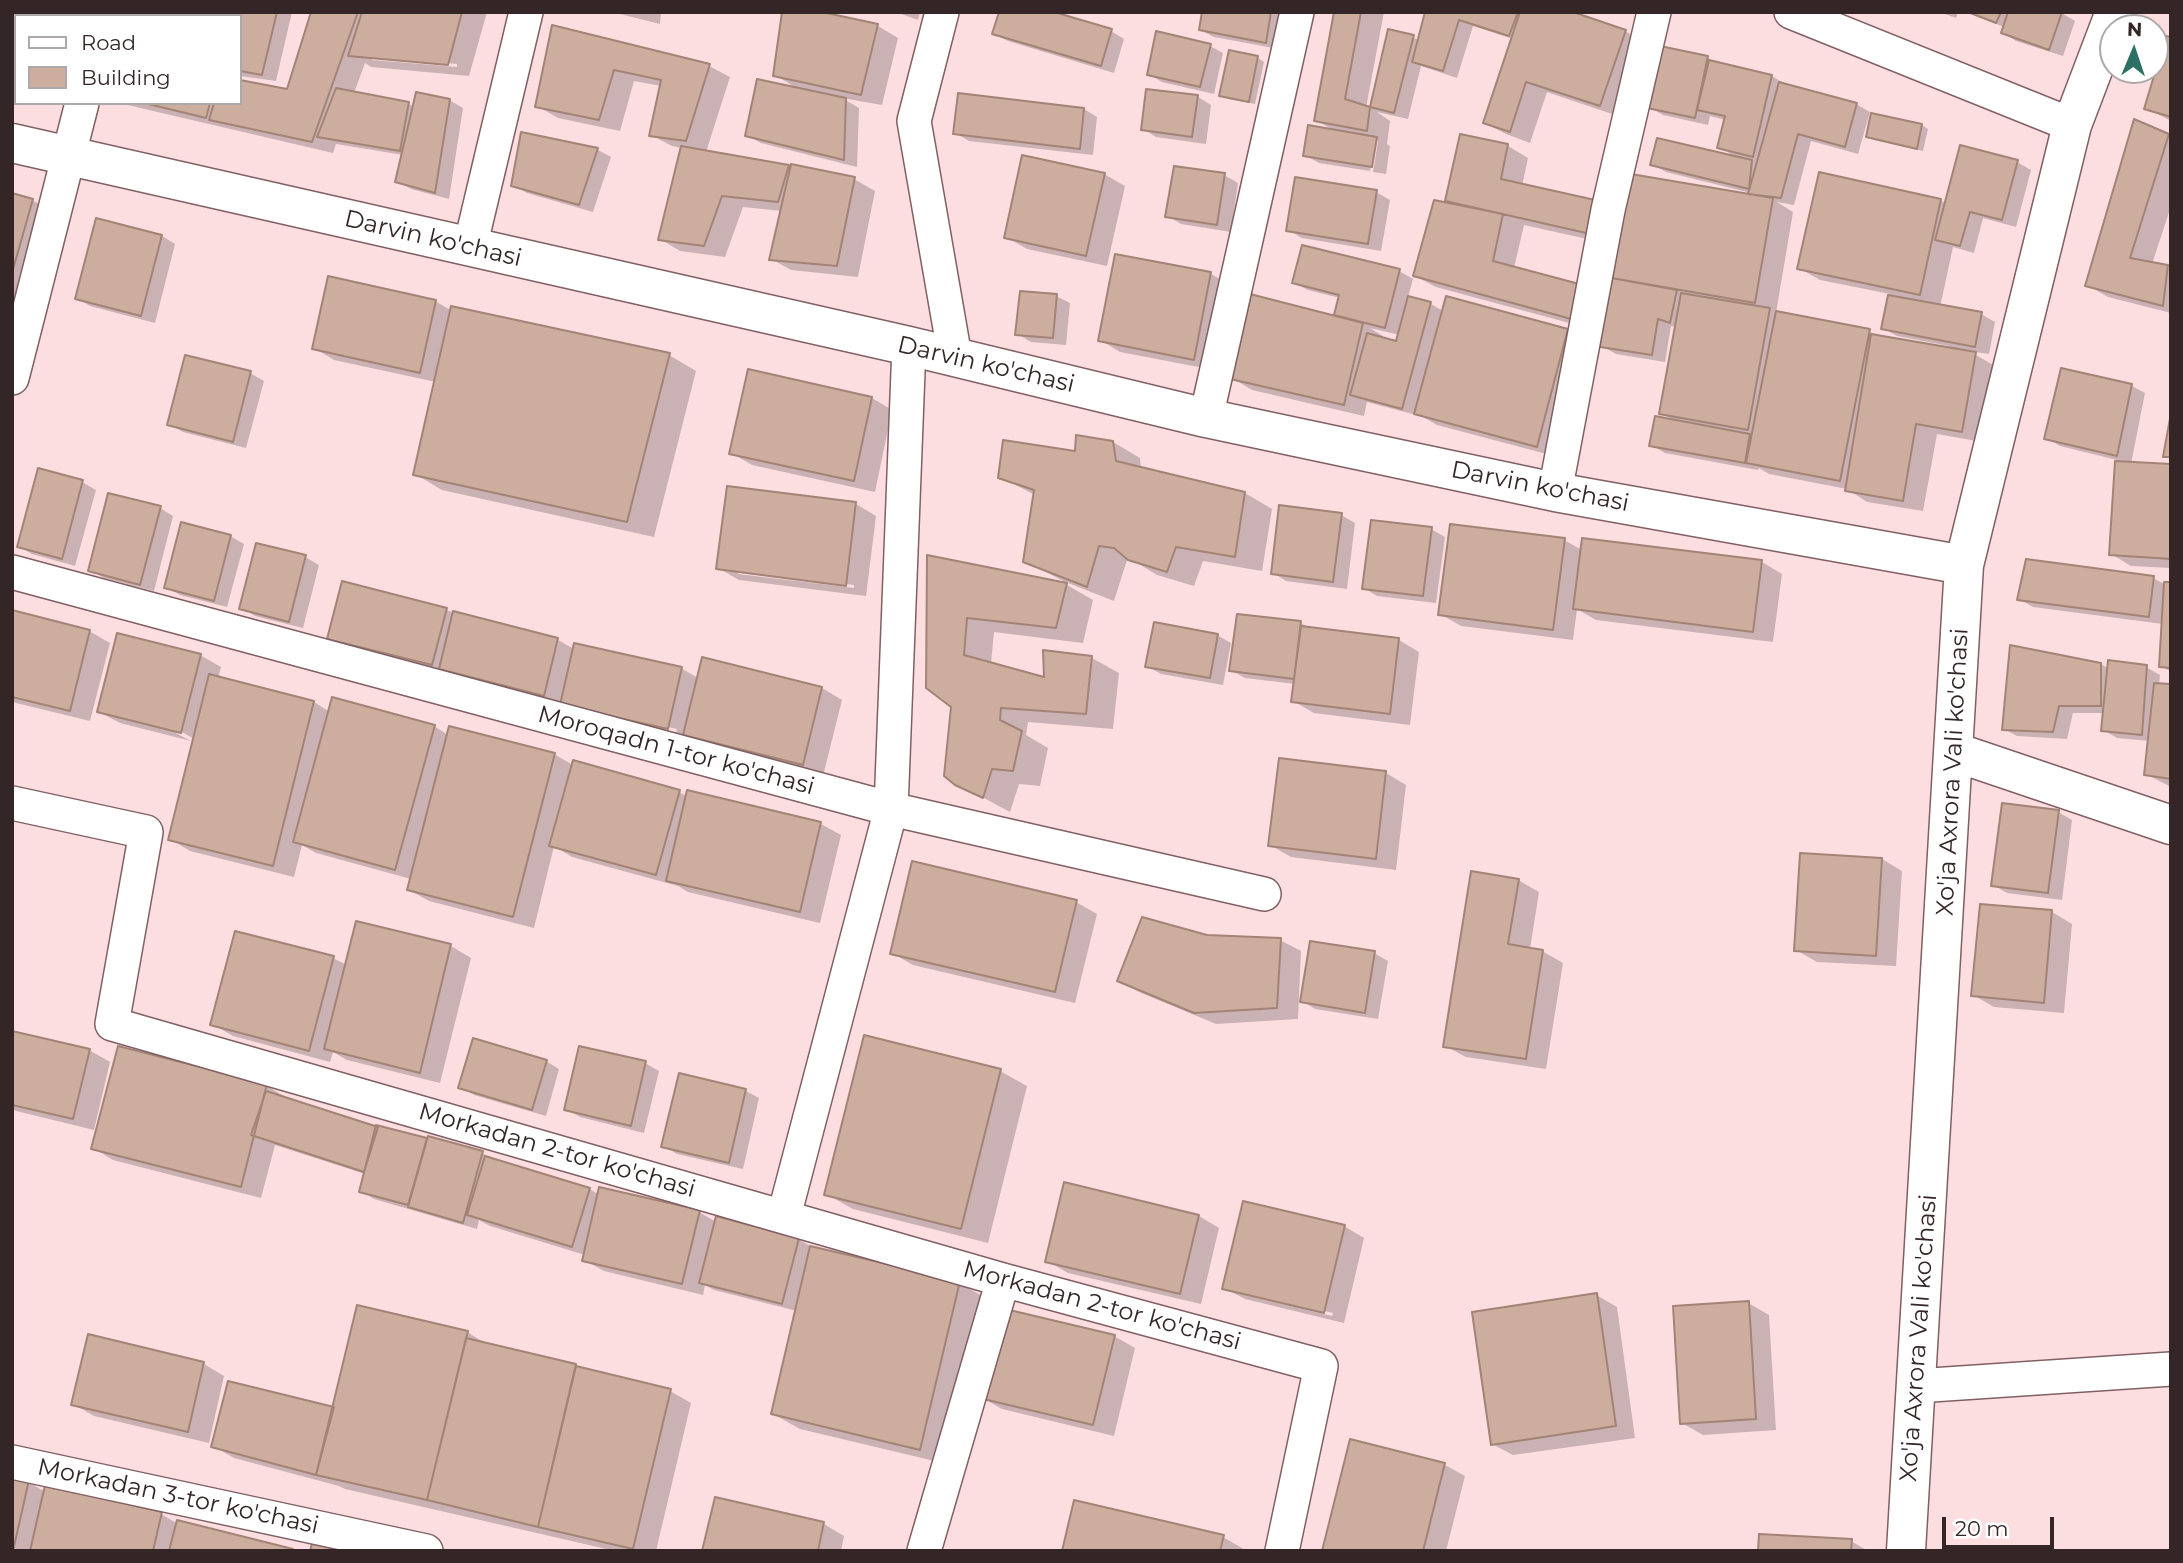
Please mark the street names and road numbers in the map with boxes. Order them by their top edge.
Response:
street label: Darvin ko'chasi [342,205,524,273]
street label: Darvin ko'chasi [895,331,1077,399]
street label: Darvin ko'chasi [1448,456,1632,518]
street label: Xo'ja Axrora Vali ko'chasi [1931,627,1975,917]
street label: Morоqadn 1-tor ko'chasi [534,700,818,802]
street label: Morkadan 2-tor ko'chasi [415,1098,699,1204]
street label: Xo'ja Axrora Vali ko'chasi [1895,1193,1943,1483]
street label: Morkadan 2-tor ko'chasi [960,1255,1244,1357]
street label: Morkadan 3-tor ko'chasi [35,1453,321,1541]

